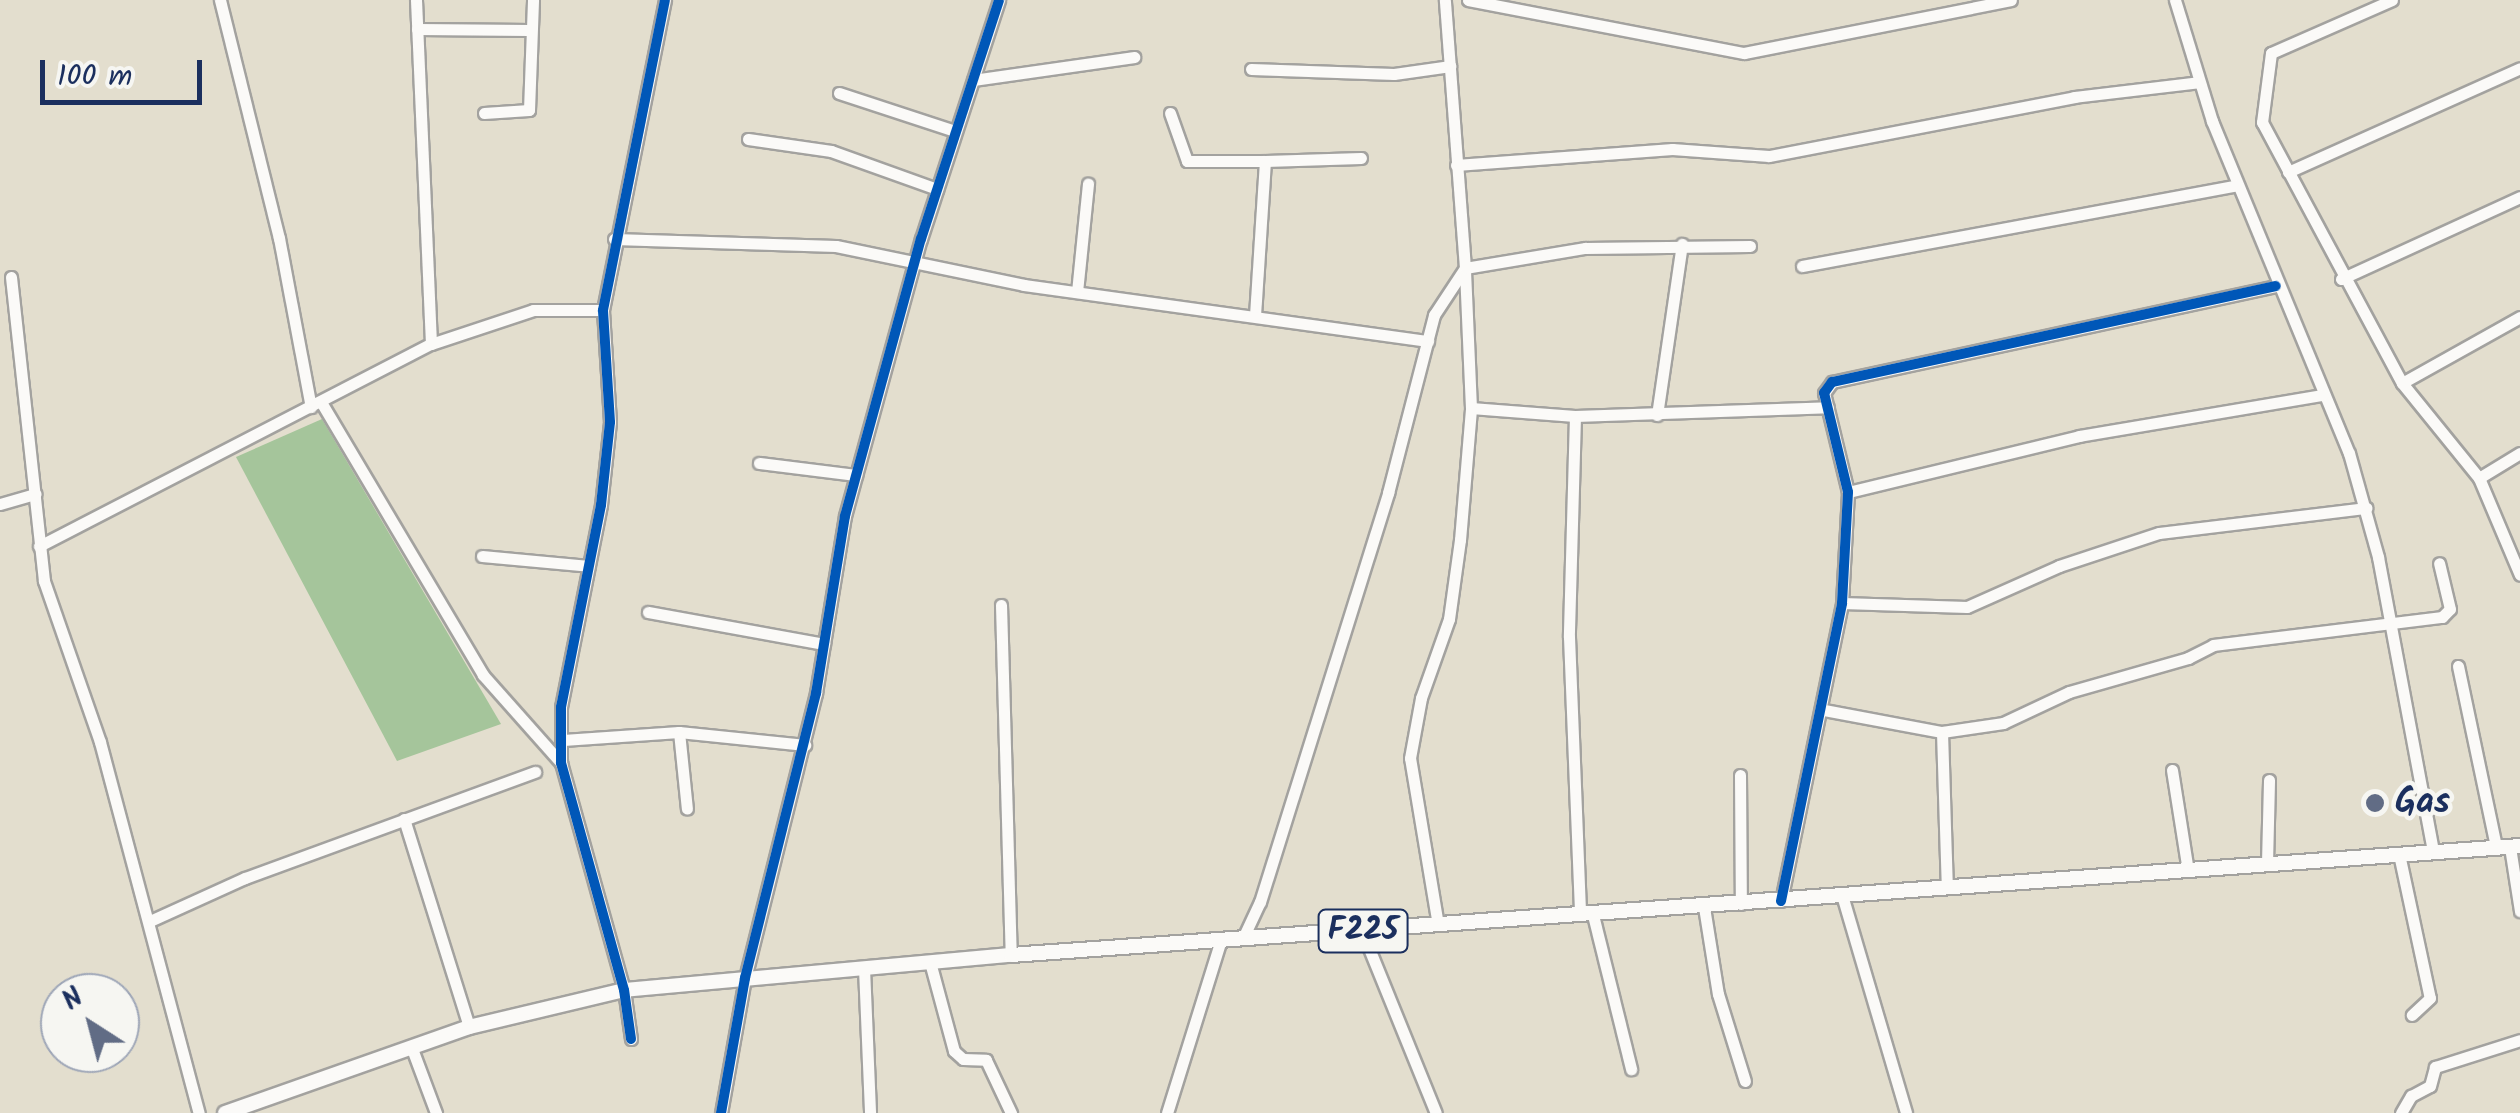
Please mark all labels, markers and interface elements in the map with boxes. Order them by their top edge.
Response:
scale bar [45,40,208,102]
text: 100 m [57,53,132,101]
place label: Gas [2395,782,2450,824]
marker: Gas [2364,792,2386,814]
road number: F225 [1316,904,1410,958]
north arrow [40,973,140,1073]
text: N [53,977,94,1023]

